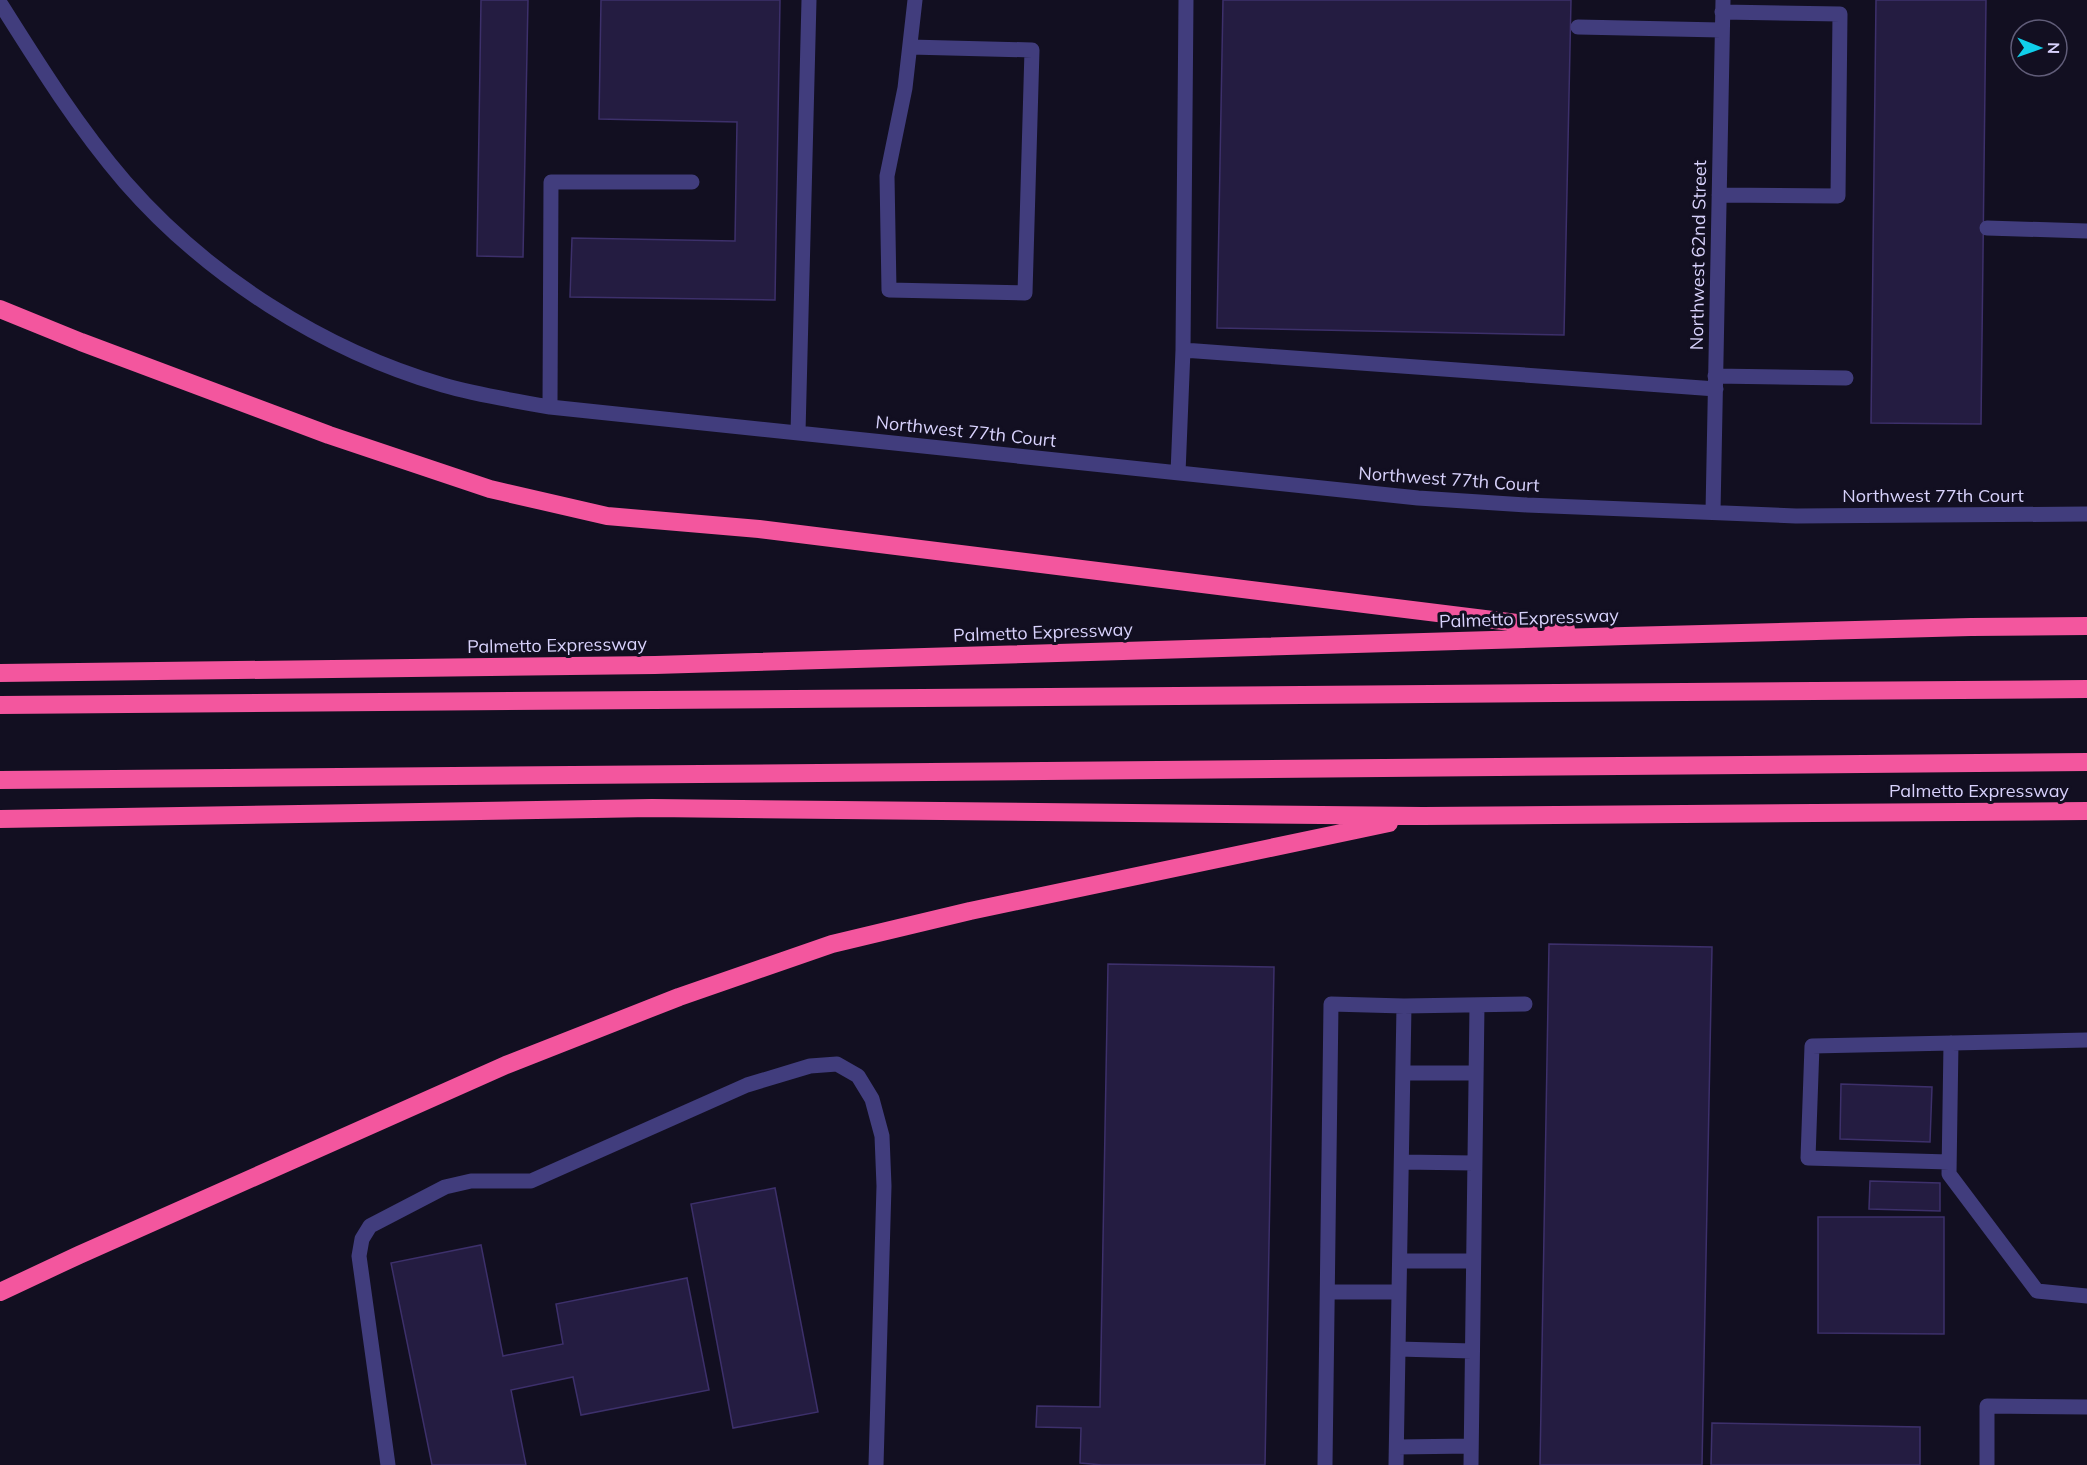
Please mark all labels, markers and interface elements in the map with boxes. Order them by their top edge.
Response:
north arrow [2009,18,2069,78]
text: N [2044,42,2064,54]
street label: Northwest 62nd Street [1685,160,1711,350]
street label: Northwest 77th Court [875,410,1057,452]
street label: Northwest 77th Court [1358,461,1540,497]
street label: Northwest 77th Court [1842,484,2024,507]
street label: Palmetto Expressway [1439,603,1620,633]
street label: Palmetto Expressway [953,617,1134,647]
street label: Palmetto Expressway [467,632,648,658]
street label: Palmetto Expressway [1889,779,2069,802]

